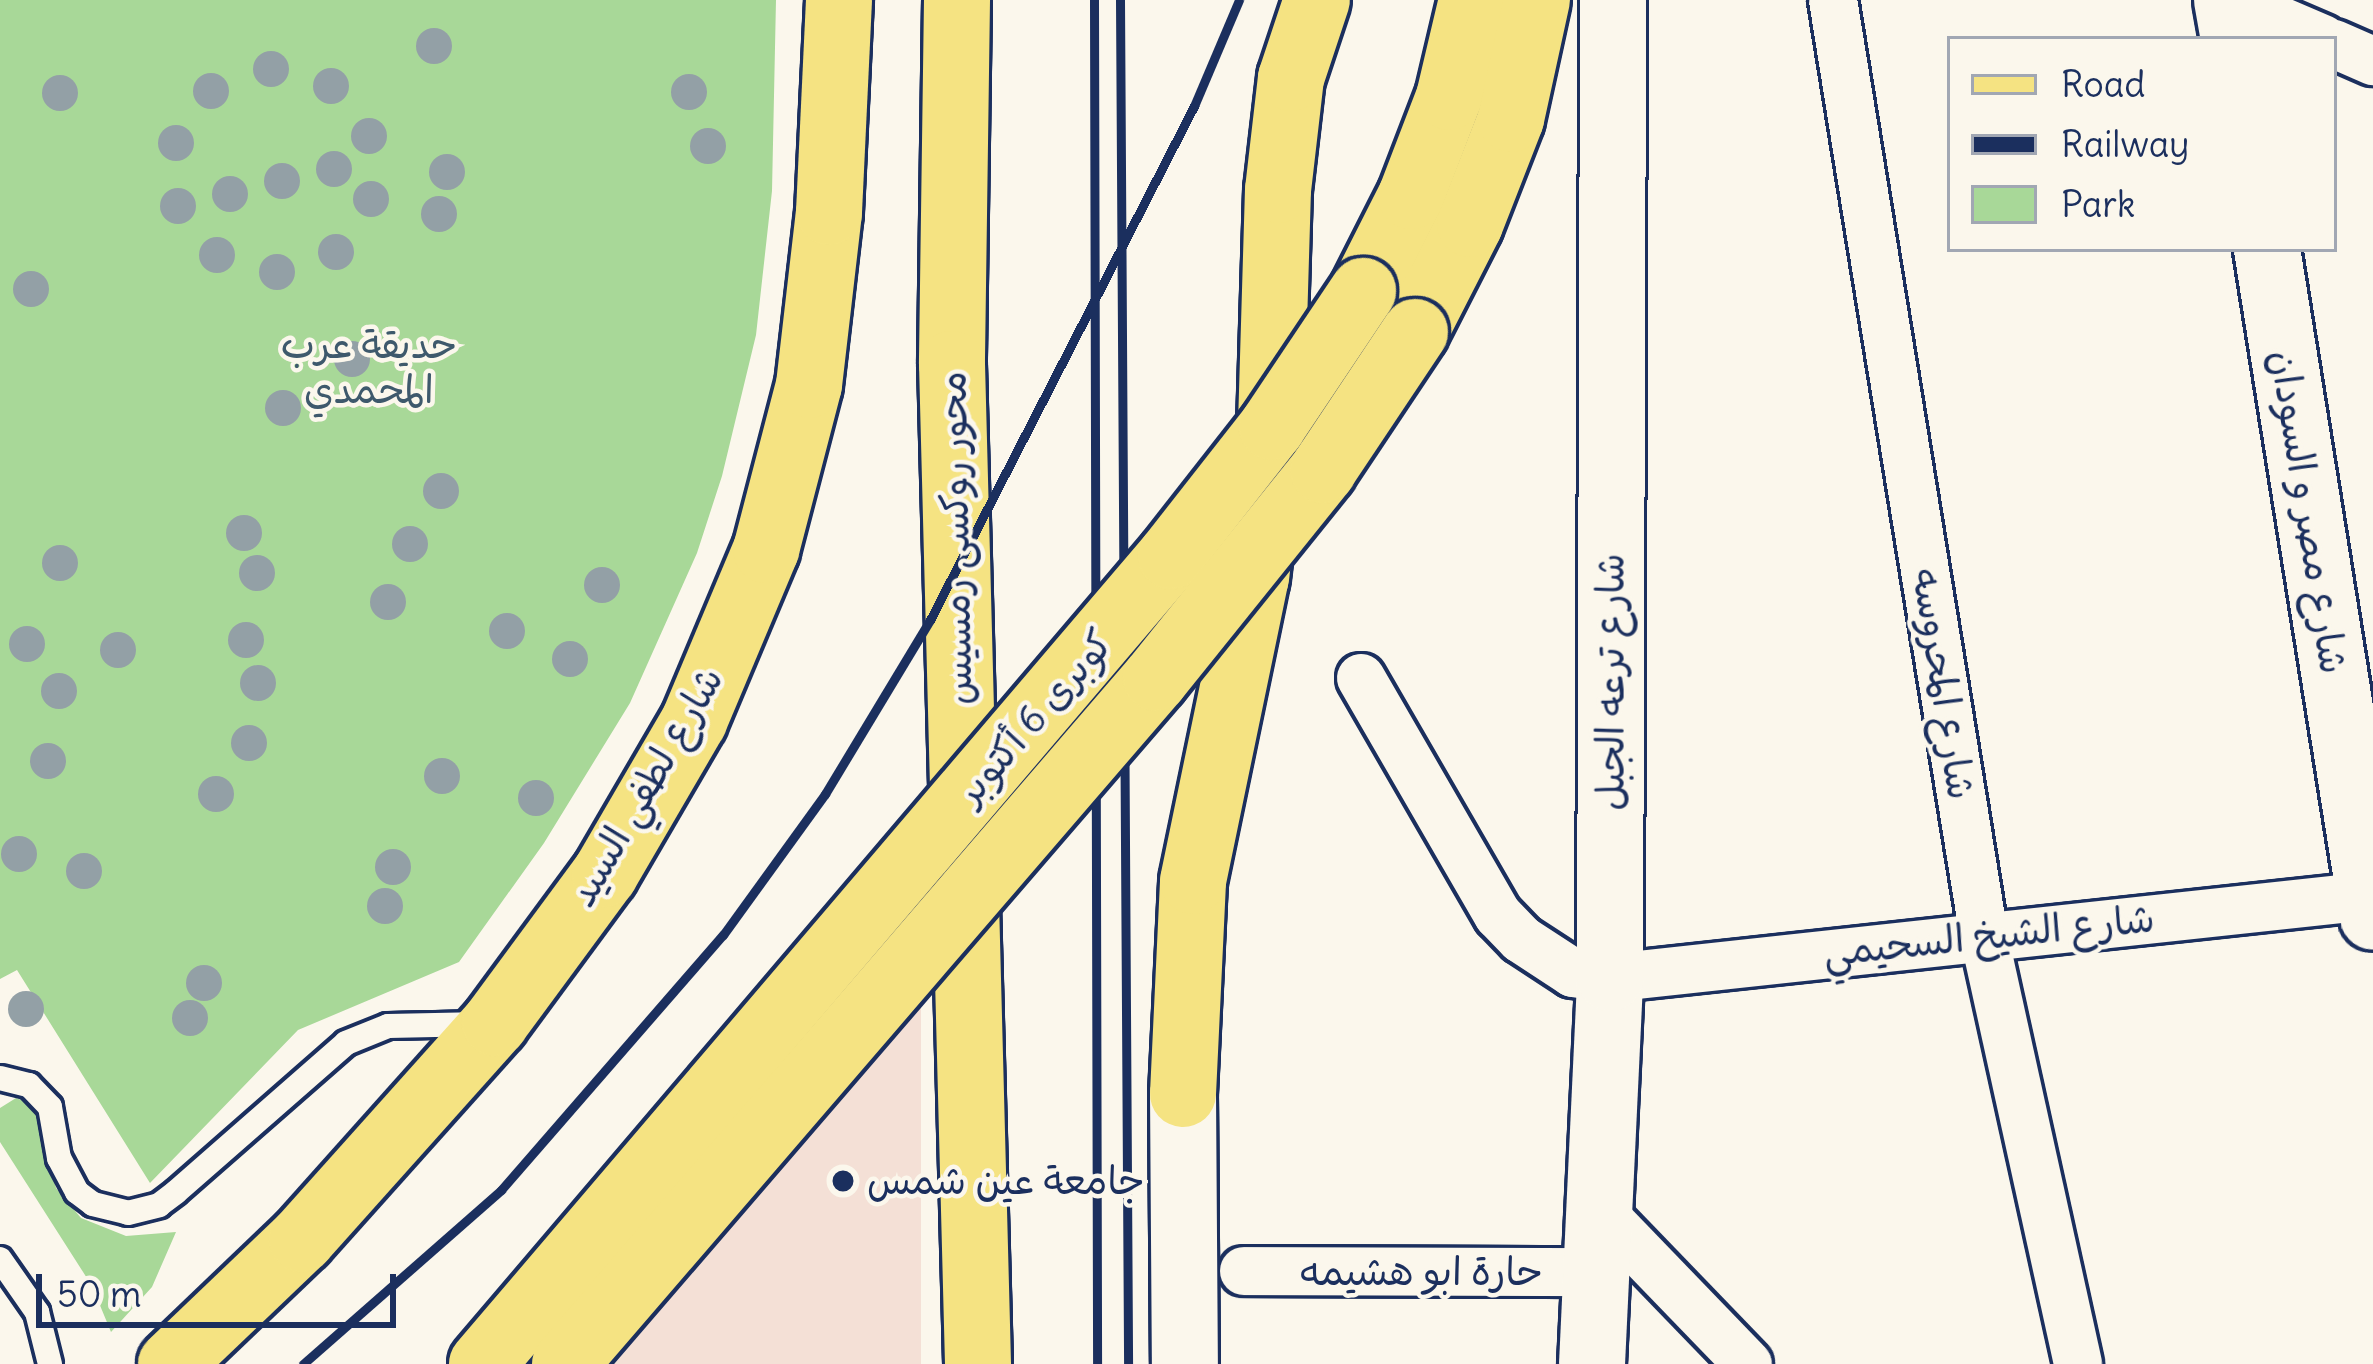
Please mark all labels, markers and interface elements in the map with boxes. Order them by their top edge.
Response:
legend [1947,36,2337,252]
text: Road [2061,62,2145,107]
text: Railway [2061,122,2190,167]
text: Park [2061,182,2135,227]
park label: حديقة عرب المحمدي [281,323,457,414]
street label: شارع مصر و السودان [2259,347,2357,677]
street label: محور روكسى رمسيس [930,371,982,705]
street label: شارع ترعه الجبل [1588,553,1634,811]
street label: شارع المحروسه [1902,565,1984,803]
street label: كوبرى 6 أكتوبر [947,620,1123,814]
street label: شارع لطفي السيد [559,659,733,915]
street label: شارع الشيخ السحيمي [1821,895,2157,977]
place label: جامعة عين شمس [867,1158,1145,1204]
marker: جامعة عين شمس [830,1168,856,1194]
street label: حارة ابو هشيمه [1299,1249,1543,1295]
scale bar [42,1250,402,1324]
text: 50 m [57,1272,142,1317]

